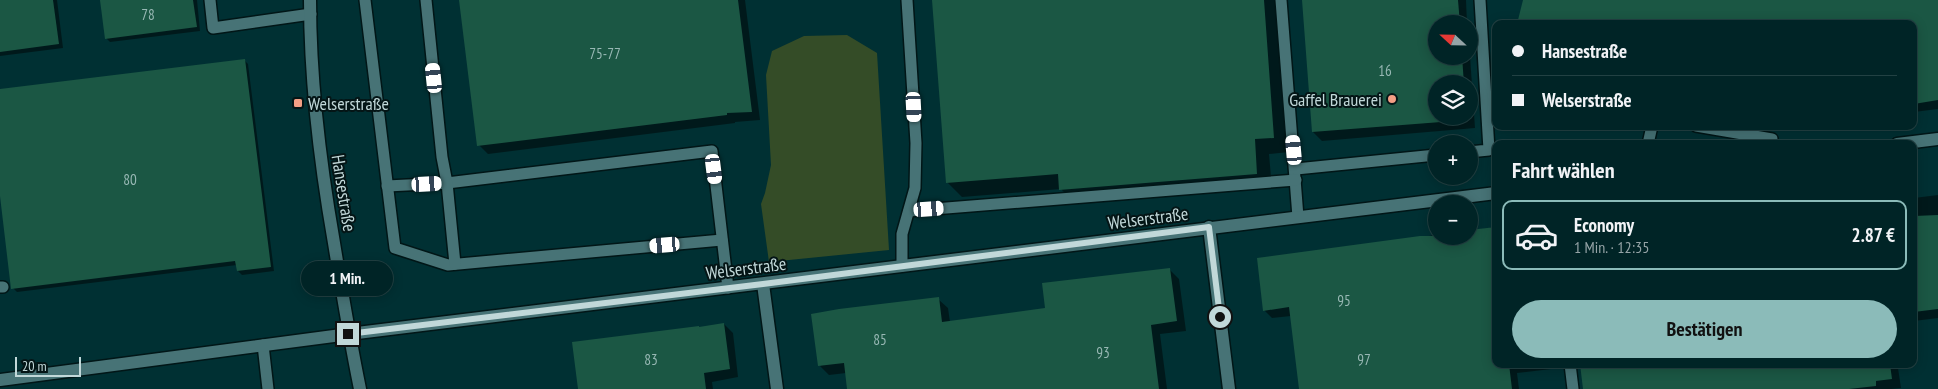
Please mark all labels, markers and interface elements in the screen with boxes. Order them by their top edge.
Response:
house number: 78 [141,5,155,24]
north arrow [1428,15,1478,65]
map controls [1428,15,1478,245]
text: Hansestraße [1542,39,1627,63]
house number: 75-77 [589,44,621,63]
house number: 16 [1378,61,1392,80]
car [424,62,443,94]
button: layers [1428,75,1478,125]
place label: Gaffel Brauerei [1289,88,1382,111]
text: Welserstraße [1542,88,1632,112]
place label: Welserstraße [308,92,389,115]
car [905,92,922,122]
marker: Gaffel Brauerei [1386,93,1398,105]
marker: Welserstraße [292,97,304,109]
car [1285,134,1302,166]
button: + [1428,135,1478,185]
street label: Hansestraße [327,153,361,233]
car [704,153,723,185]
text: Fahrt wählen [1512,156,1615,184]
house number: 80 [123,170,137,189]
car [411,176,442,192]
button: − [1428,195,1478,245]
car [913,200,944,218]
street label: Welserstraße [1106,202,1190,234]
icon: car [1514,213,1559,258]
text: Economy [1574,213,1634,237]
text: 2.87 € [1852,223,1895,247]
car [649,236,680,254]
text: 1 Min. · 12:35 [1574,237,1649,257]
street label: Welserstraße [704,252,788,284]
callout: 1 Min. [302,262,394,296]
text: 1 Min. [329,268,365,288]
house number: 95 [1337,291,1351,310]
button: Bestätigen [1512,300,1897,358]
route start [1209,306,1231,328]
route end [337,323,359,345]
house number: 85 [873,330,887,349]
house number: 93 [1096,343,1110,362]
house number: 83 [644,350,658,369]
house number: 97 [1357,350,1371,369]
scale bar [15,354,81,377]
text: 20 m [22,357,47,375]

